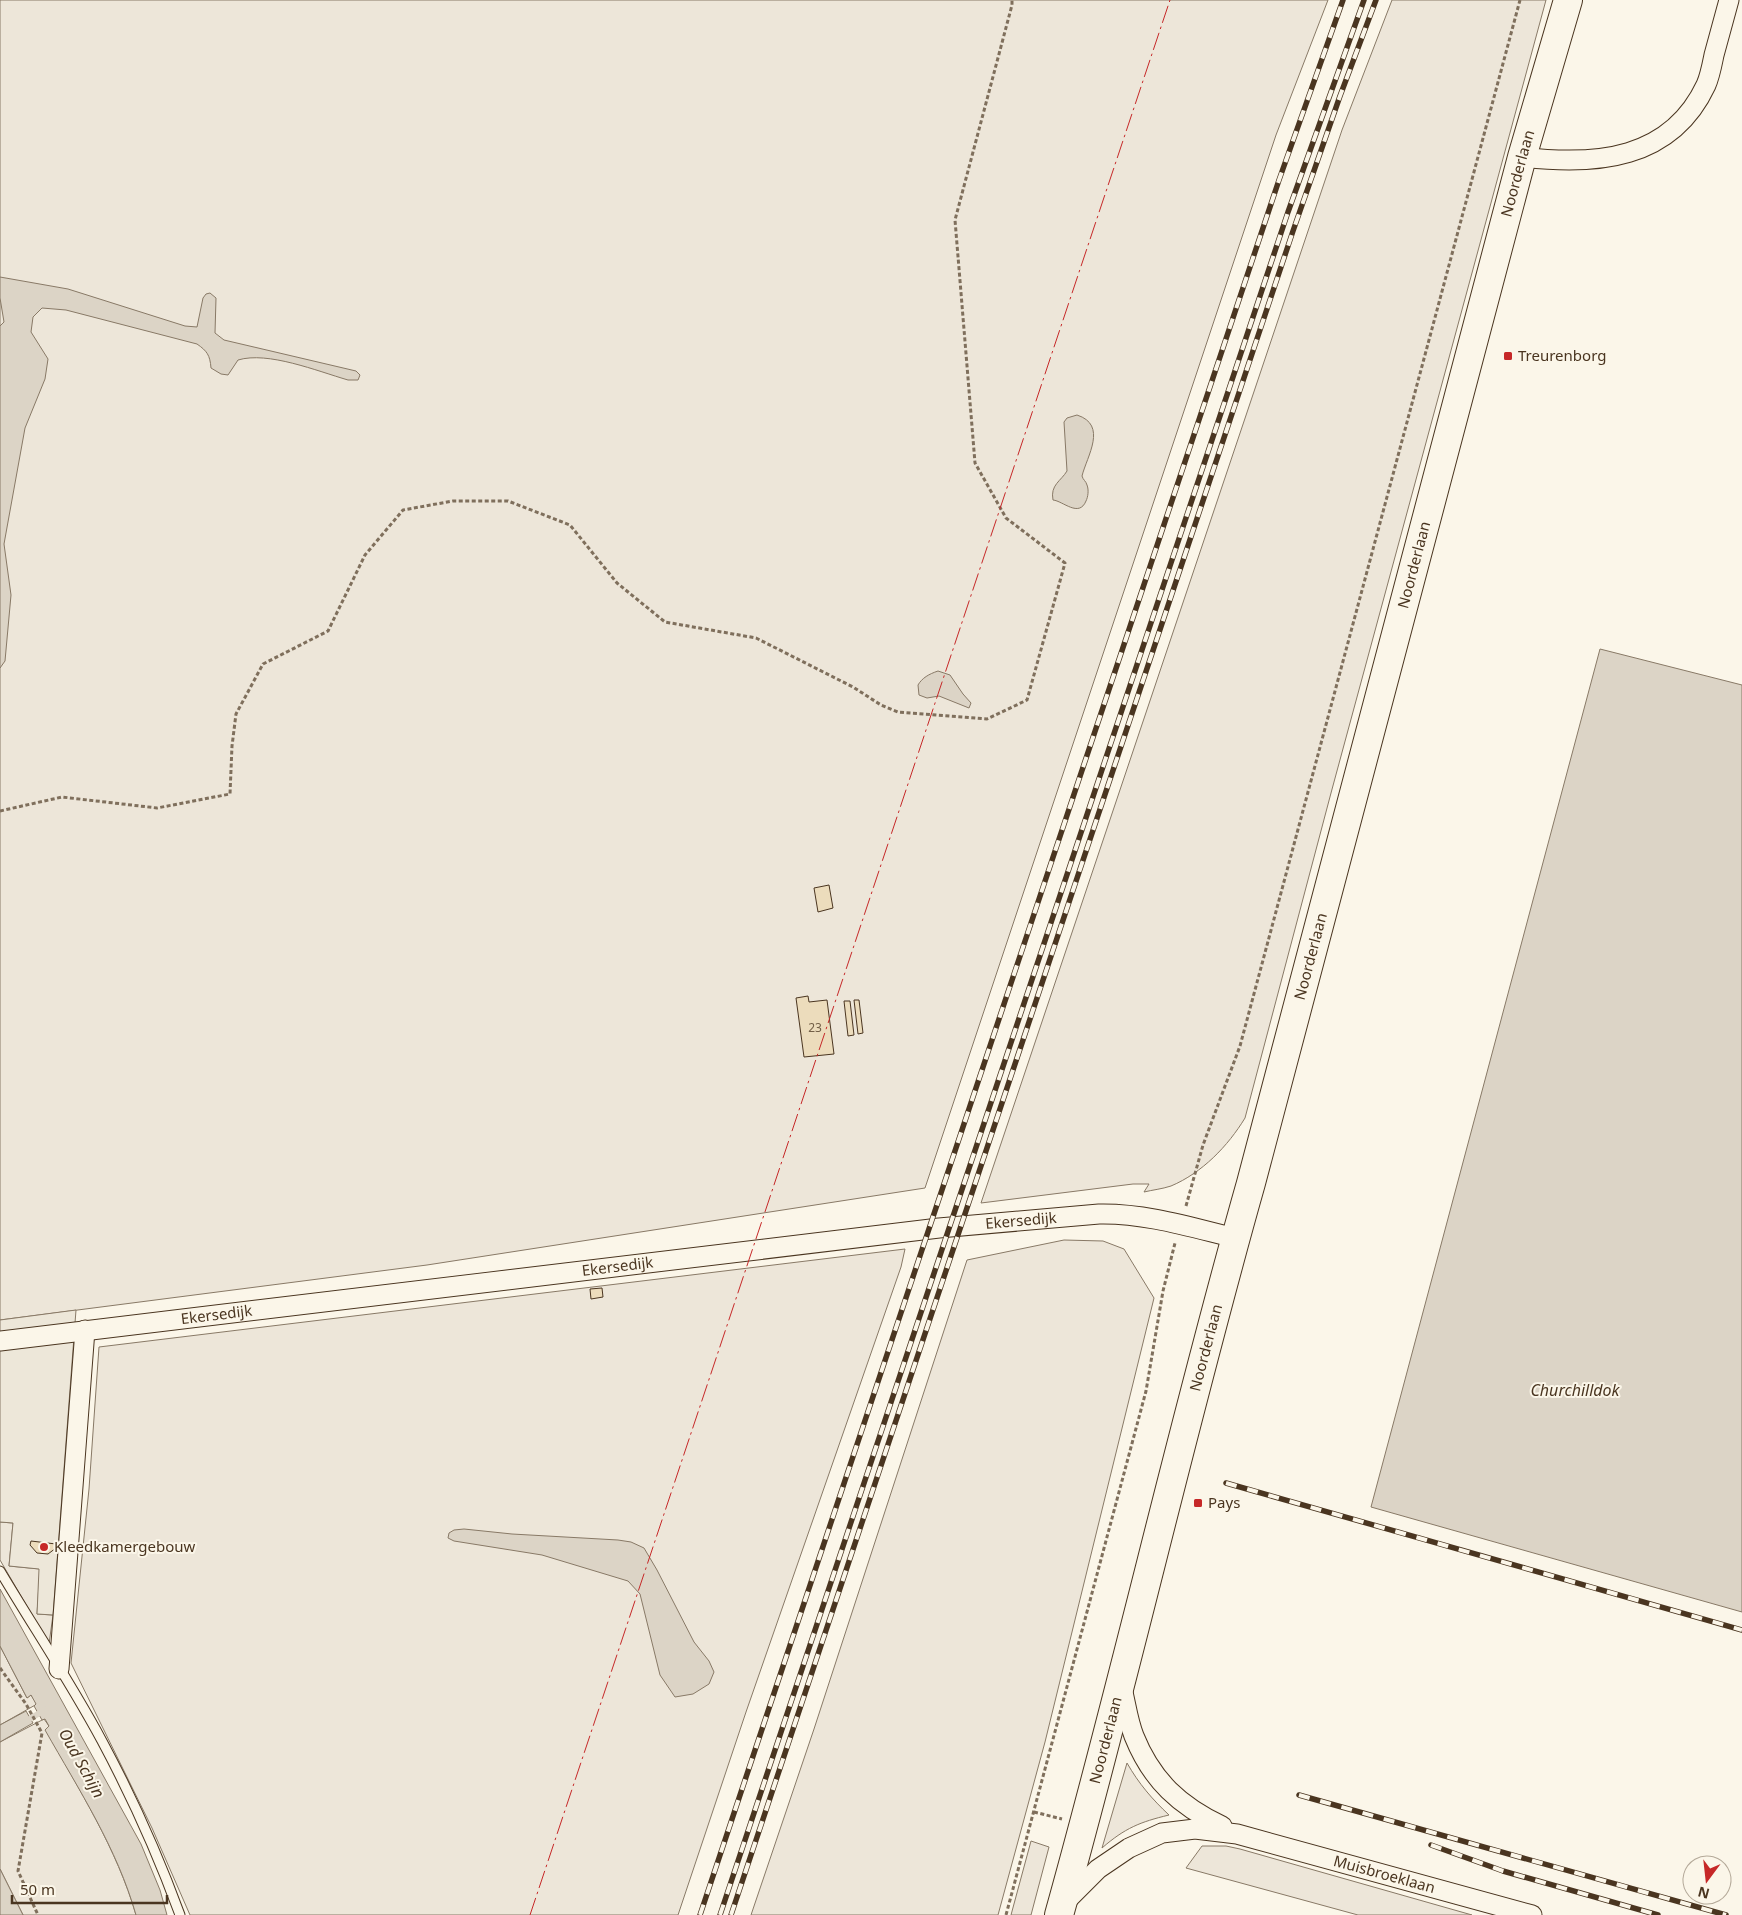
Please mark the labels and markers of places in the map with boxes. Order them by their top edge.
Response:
place label: Treurenborg [1518,345,1606,365]
marker: Treurenborg [1502,350,1514,362]
place label: Pays [1208,1492,1240,1512]
marker: Pays [1192,1497,1204,1509]
place label: Kleedkamergebouw [54,1536,196,1556]
marker: Kleedkamergebouw [38,1541,50,1553]

